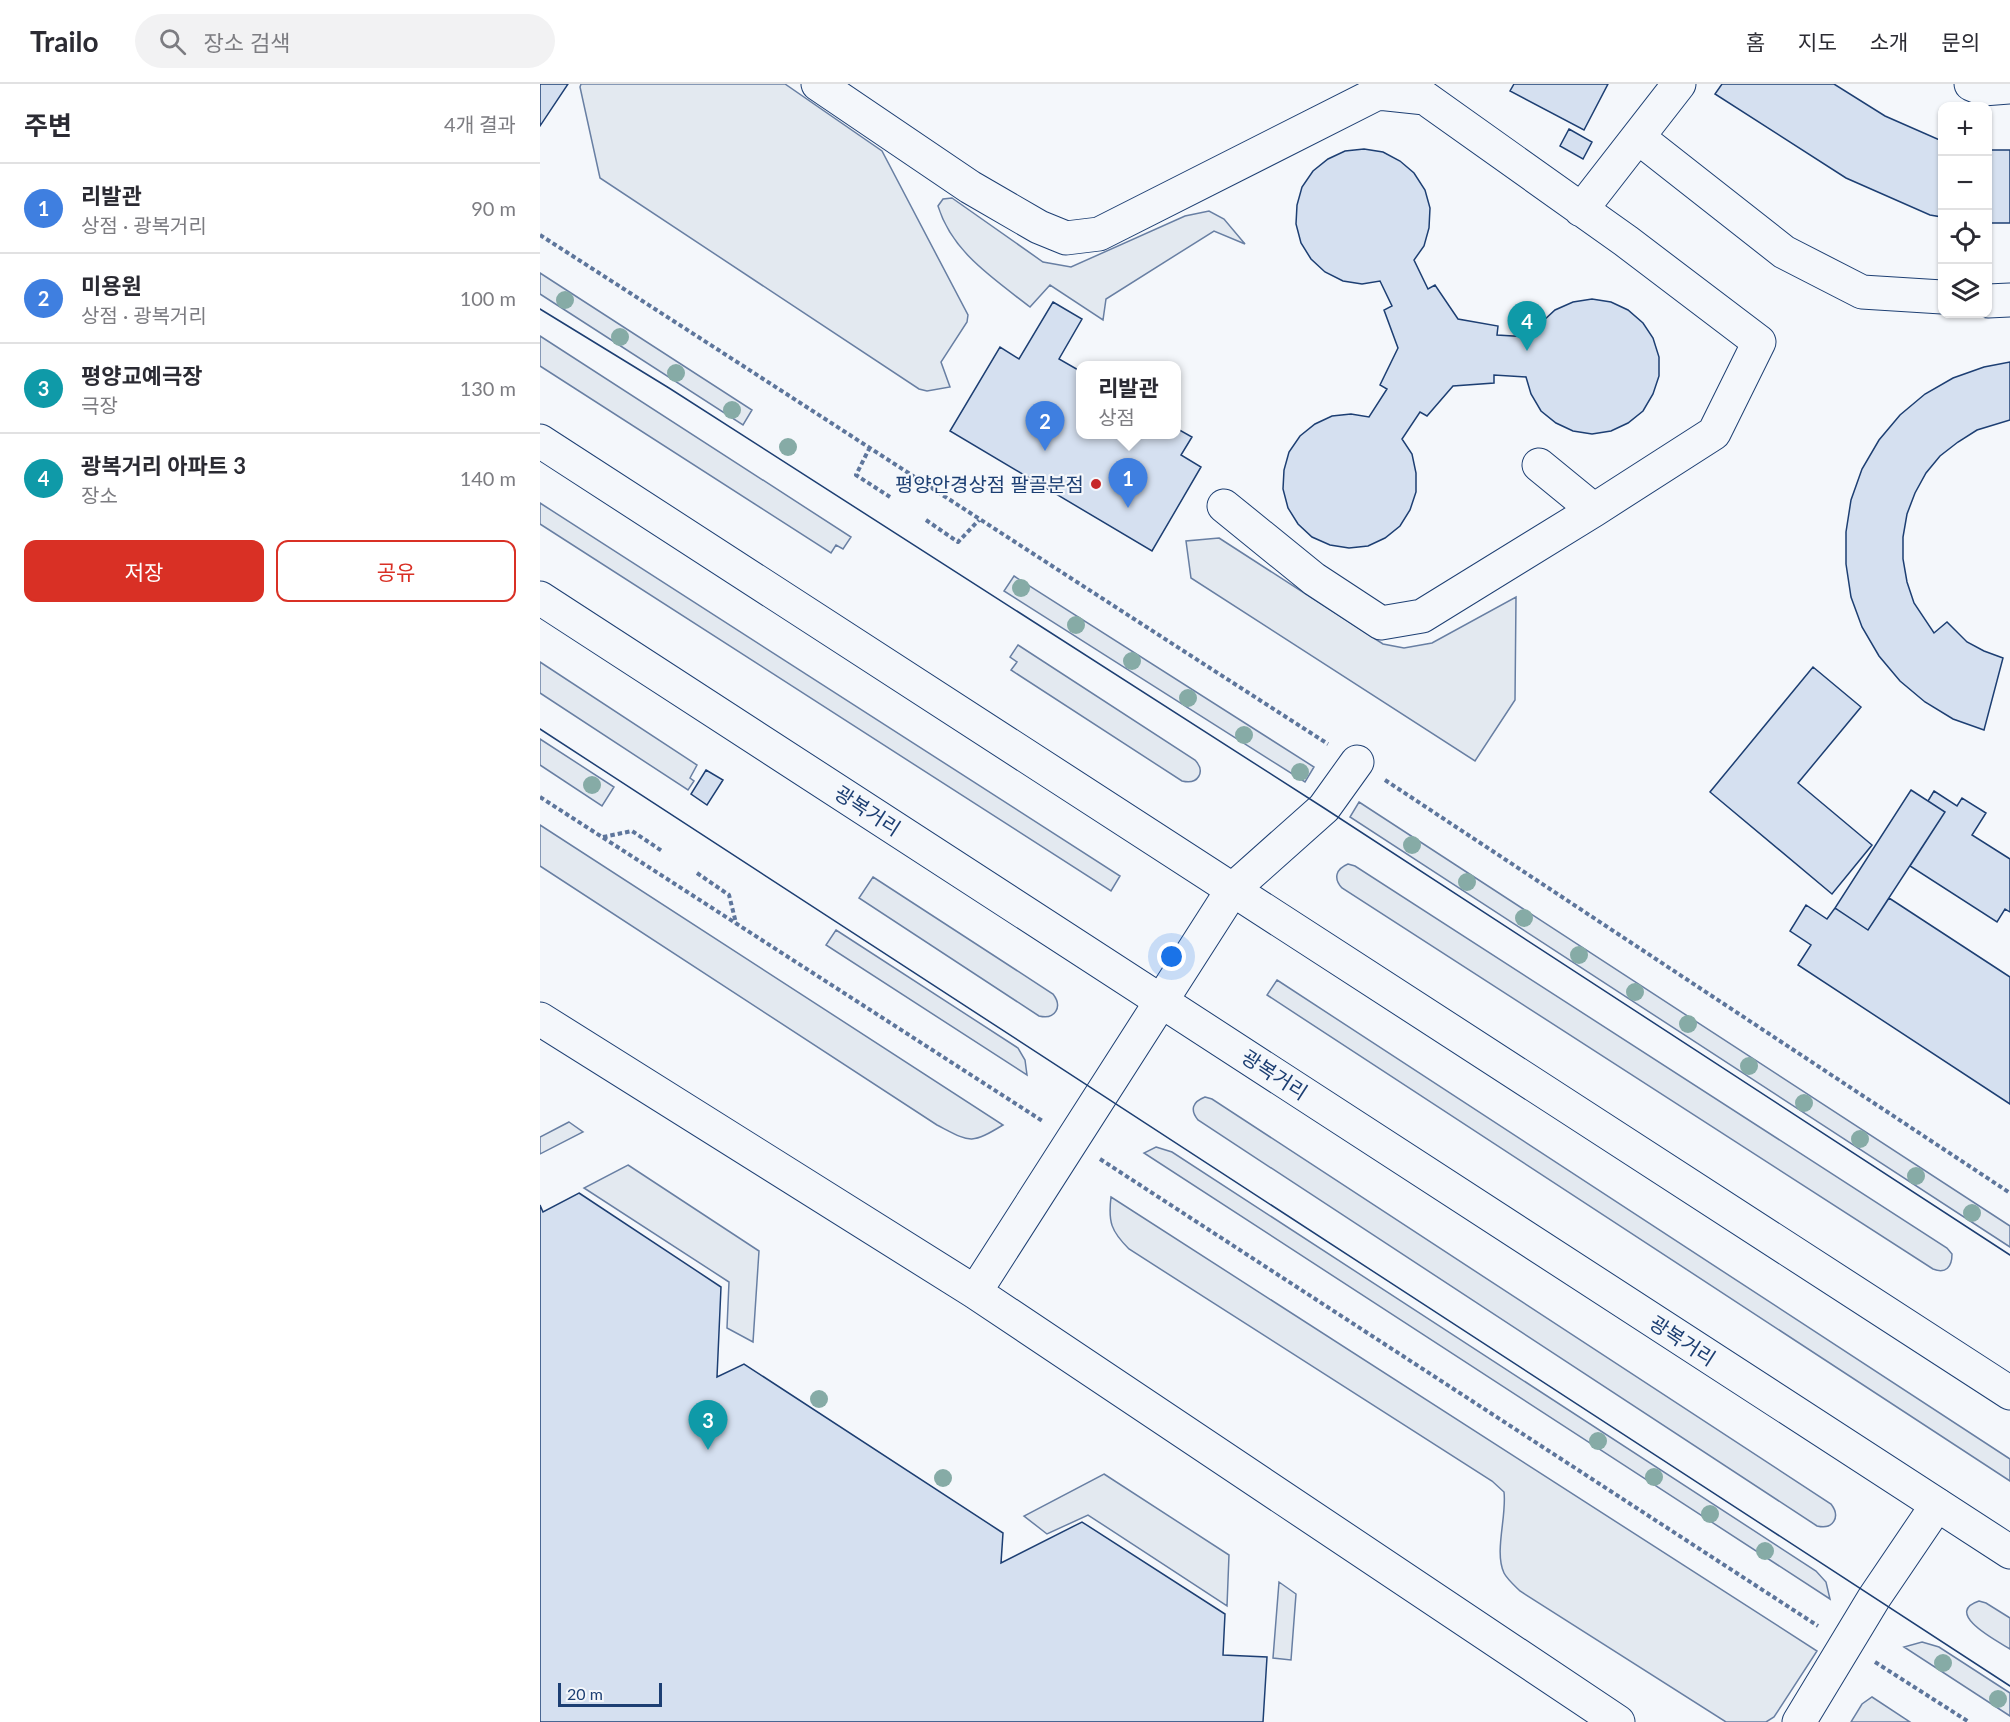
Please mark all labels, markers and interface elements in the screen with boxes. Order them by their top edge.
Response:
search box [135,14,555,68]
text: Trailo [30,24,99,58]
icon: search [156,25,189,58]
text: 장소 검색 [204,29,290,56]
text: 홈 [1746,29,1765,54]
text: 지도 [1798,29,1837,54]
text: 소개 [1870,29,1908,54]
text: 문의 [1941,29,1980,54]
map controls [1938,102,1992,318]
button: + [1938,102,1992,156]
text: 주변 [24,109,72,141]
text: 4개 결과 [444,112,516,136]
button: − [1938,156,1992,210]
text: 리발관 [81,182,142,209]
text: 1 [38,196,49,220]
text: 90 m [471,196,516,220]
button: locate [1938,210,1992,264]
text: 상점 · 광복거리 [81,213,207,237]
button: layers [1938,264,1992,318]
text: 미용원 [81,272,142,299]
text: 2 [38,286,49,310]
text: 100 m [460,286,516,310]
pin: 4 [1508,302,1546,351]
text: 상점 · 광복거리 [81,303,207,327]
popup [1076,361,1181,439]
text: 평양교예극장 [81,362,202,389]
text: 리발관 [1098,374,1159,401]
text: 3 [38,376,49,400]
text: 130 m [460,376,516,400]
text: 극장 [81,393,118,417]
pin: 2 [1026,402,1064,451]
text: 상점 [1098,405,1135,429]
text: 광복거리 아파트 3 [81,452,246,479]
pin: 1 [1108,458,1148,508]
text: 4 [38,466,49,490]
text: 140 m [460,466,516,490]
place label: 평양안경상점 팔골분점 [895,472,1084,496]
marker: 평양안경상점 팔골분점 [1089,477,1103,491]
text: 장소 [81,483,118,507]
button: 저장 [24,540,264,602]
button: 공유 [276,540,516,602]
street label: 광복거리 [831,780,905,840]
your location [1157,942,1186,971]
street label: 광복거리 [1238,1044,1312,1104]
street label: 광복거리 [1646,1310,1720,1370]
pin: 3 [688,1400,728,1450]
scale bar [558,1680,662,1708]
text: 20 m [567,1684,603,1703]

